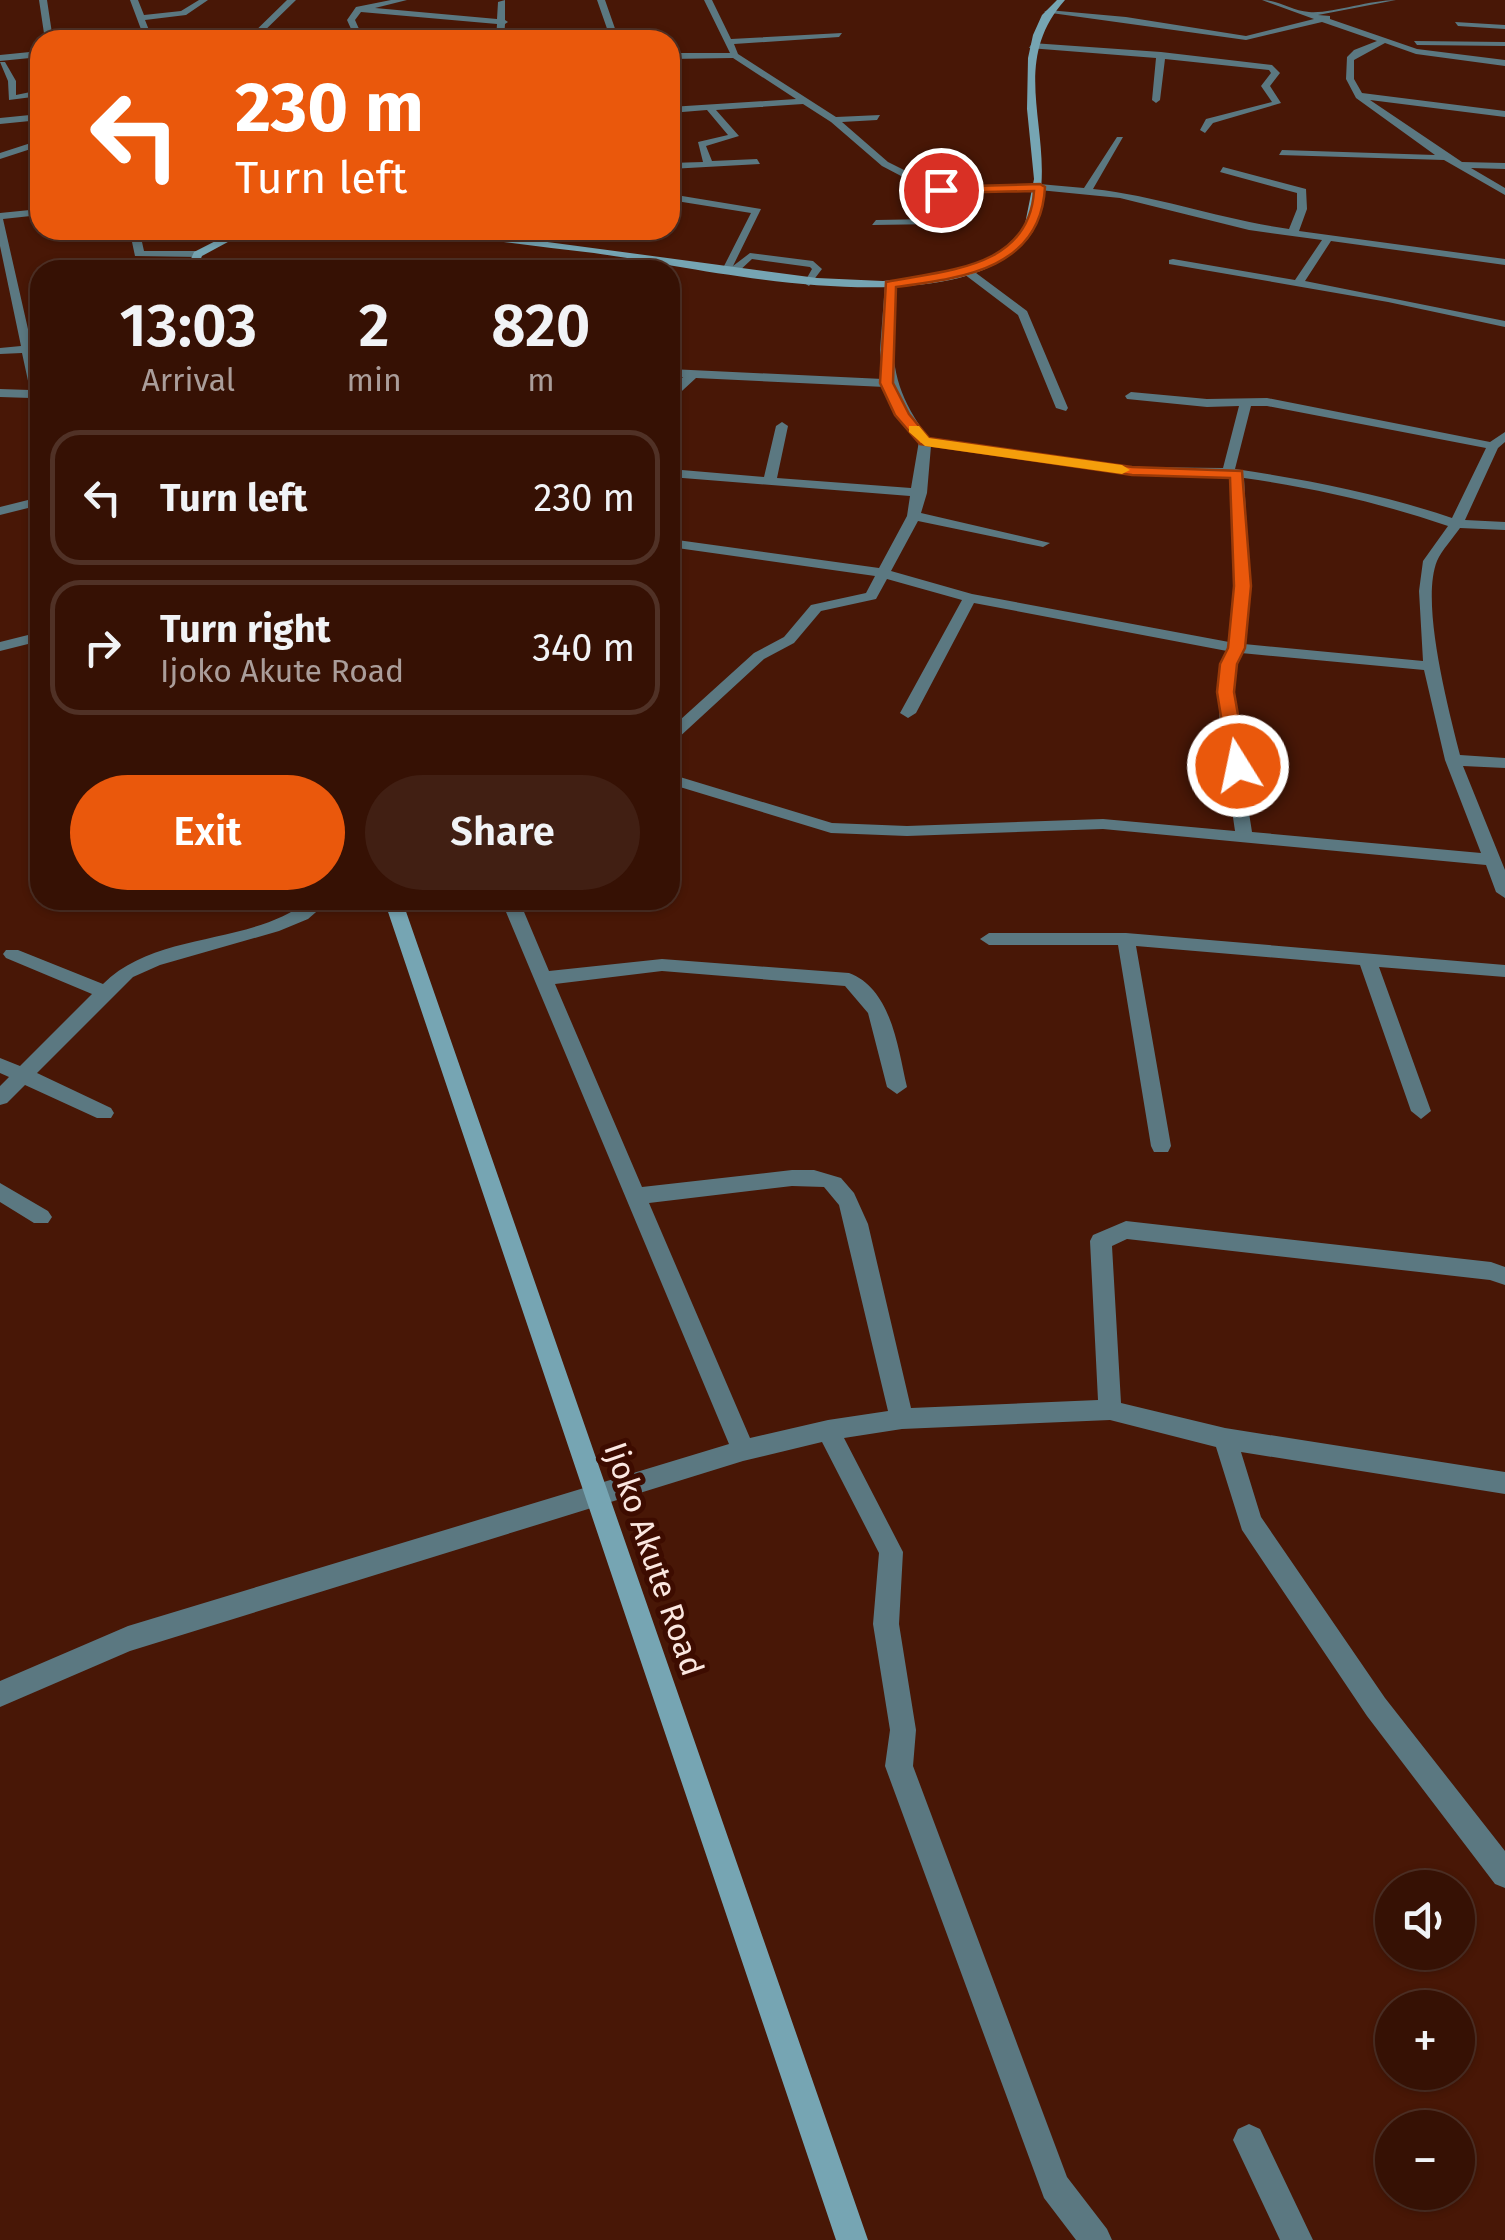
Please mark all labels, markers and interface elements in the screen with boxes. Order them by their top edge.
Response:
text: 230 m [235,66,424,150]
icon: left [70,70,200,200]
pin [899,148,984,233]
text: Turn left [235,151,407,205]
icon: arrive [914,163,969,218]
text: 13:03 [119,290,257,362]
text: 2 [359,290,390,362]
text: 820 [491,290,591,362]
text: Arrival [141,361,235,399]
text: min [347,361,402,399]
text: m [527,361,555,399]
icon: left [75,470,130,525]
text: Turn left [160,475,307,521]
text: 230 m [534,475,635,521]
text: Turn right [160,606,330,652]
icon: right [75,620,130,675]
text: 340 m [532,625,635,671]
text: Ijoko Akute Road [160,652,404,690]
position arrow [1186,714,1290,818]
button: Exit [70,775,345,890]
button: Share [365,775,640,890]
street label: Ijoko Akute Road [596,1437,712,1681]
map controls [1375,1870,1475,2210]
button: sound [1375,1870,1475,1970]
button: + [1375,1990,1475,2090]
button: − [1375,2110,1475,2210]

